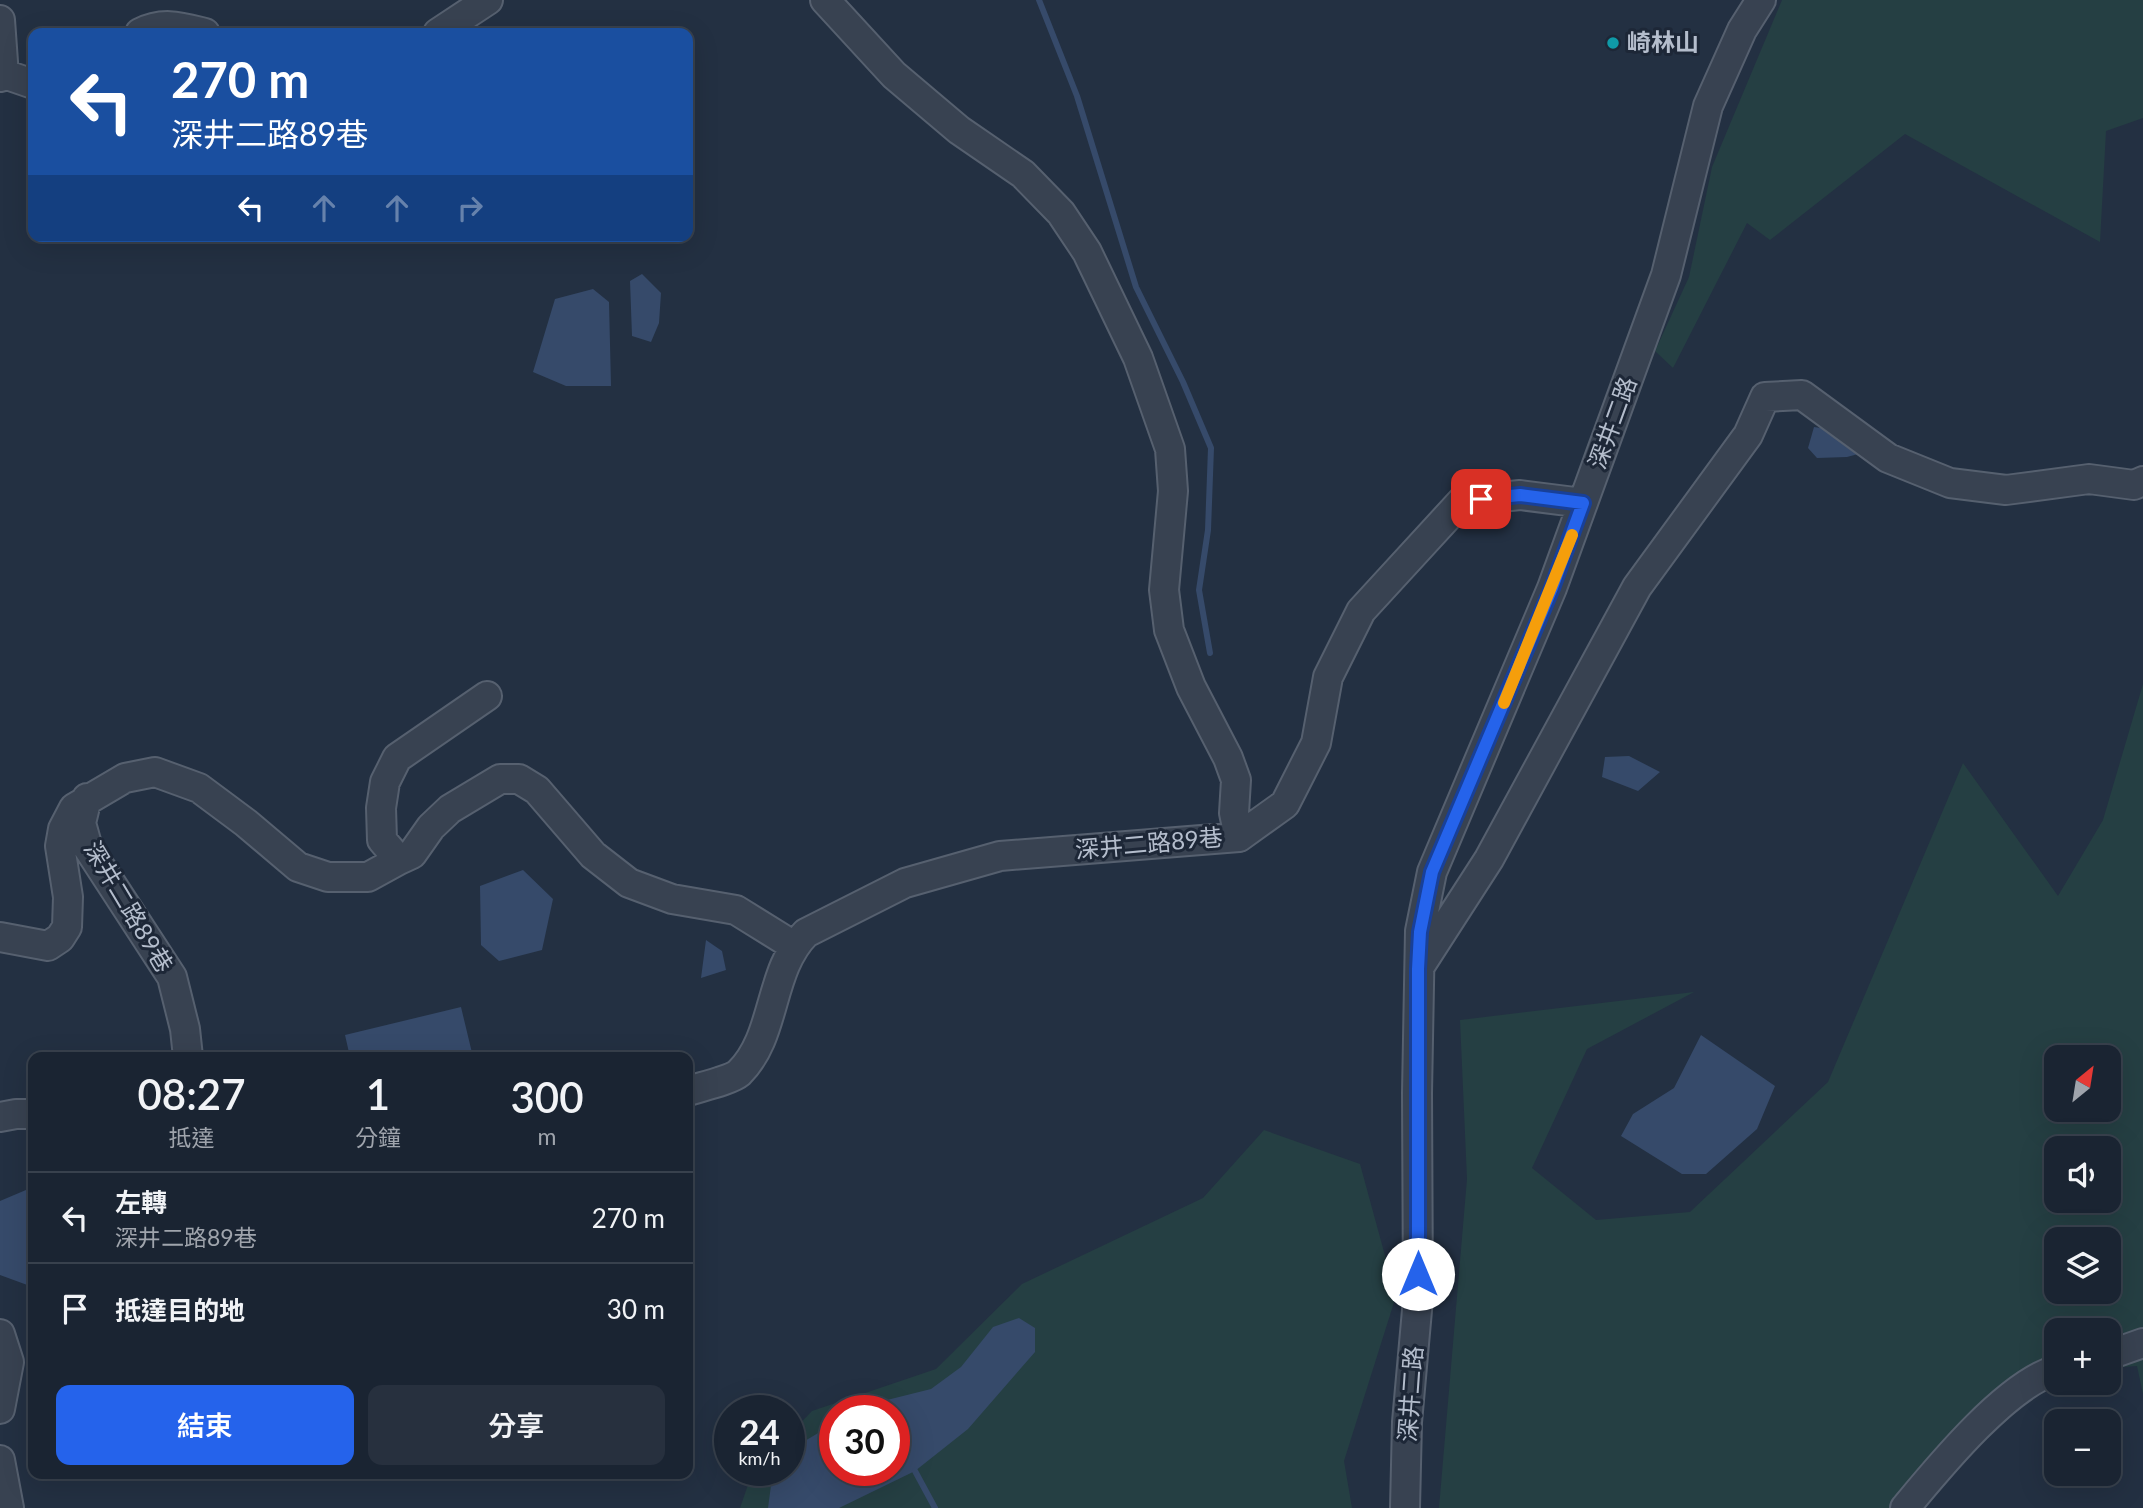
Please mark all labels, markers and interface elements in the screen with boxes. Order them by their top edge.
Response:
place label: 崎林山 [1627,27,1699,56]
marker: 崎林山 [1605,35,1621,51]
text: 270 m [171,50,309,108]
icon: left [56,56,147,147]
text: 深井二路89巷 [171,114,368,153]
icon: left [232,189,270,227]
icon: ahead [305,189,343,227]
icon: ahead [378,189,416,227]
icon: right [451,189,489,227]
street label: 深井二路 [1582,372,1642,473]
pin [1451,469,1511,529]
icon: arrive [1462,480,1500,518]
street label: 深井二路89巷 [1074,822,1224,863]
street label: 深井二路89巷 [79,835,180,977]
north arrow [2044,1045,2121,1122]
map controls [2044,1045,2121,1486]
text: 08:27 [137,1069,246,1119]
text: 1 [366,1069,390,1119]
text: 300 [510,1072,584,1122]
text: m [538,1122,556,1150]
text: 抵達 [168,1123,214,1151]
text: 分鐘 [355,1123,401,1151]
button: sound [2044,1136,2121,1213]
text: 左轉 [115,1186,167,1218]
icon: left [56,1199,94,1237]
text: 270 m [592,1202,665,1234]
text: 深井二路89巷 [115,1223,257,1251]
button: layers [2044,1227,2121,1304]
position arrow [1381,1237,1455,1311]
icon: arrive [56,1290,94,1328]
text: 30 m [607,1293,665,1325]
text: 抵達目的地 [115,1294,245,1326]
button: + [2044,1318,2121,1395]
street label: 深井二路 [1392,1345,1427,1443]
button: 結束 [56,1385,354,1465]
button: 分享 [368,1385,665,1465]
speed limit sign: 30 [819,1395,910,1486]
button: − [2044,1409,2121,1486]
text: 24 [739,1410,780,1452]
text: km/h [738,1447,781,1469]

